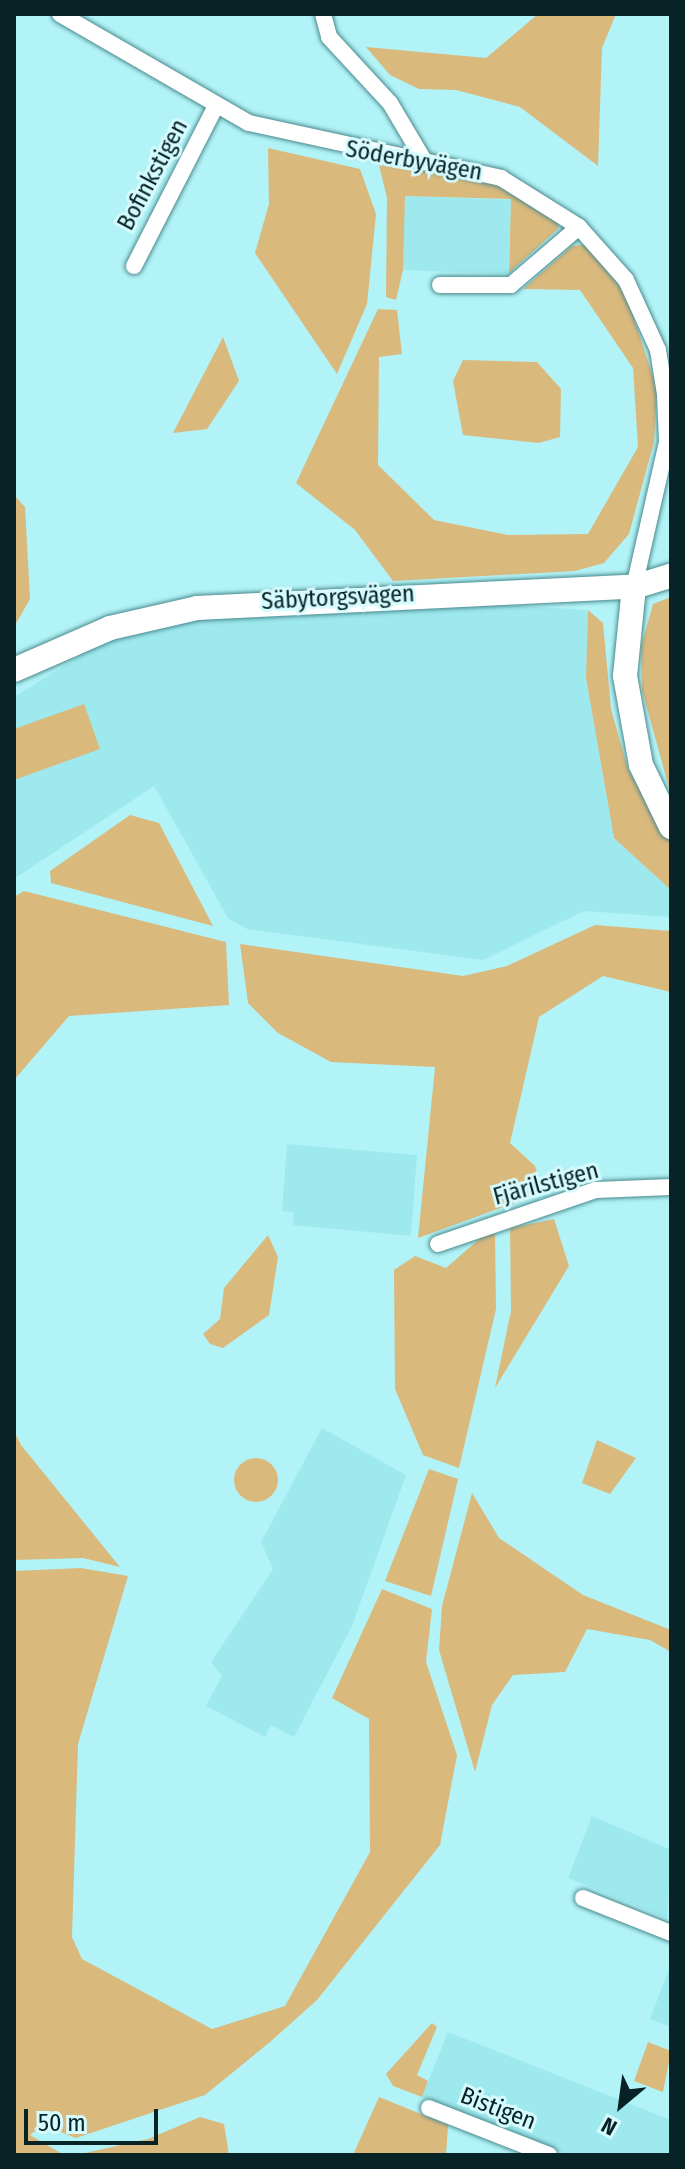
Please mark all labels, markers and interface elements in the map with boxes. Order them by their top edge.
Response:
street label: Bofinkstigen [112,115,194,235]
street label: Söderbyvägen [343,135,485,187]
street label: Säbytorgsvägen [261,580,415,616]
street label: Fjärilstigen [490,1156,602,1212]
north arrow [581,2065,661,2145]
street label: Bistigen [456,2081,540,2137]
scale bar [28,2093,162,2143]
text: 50 m [38,2109,86,2137]
text: N [597,2111,621,2141]

